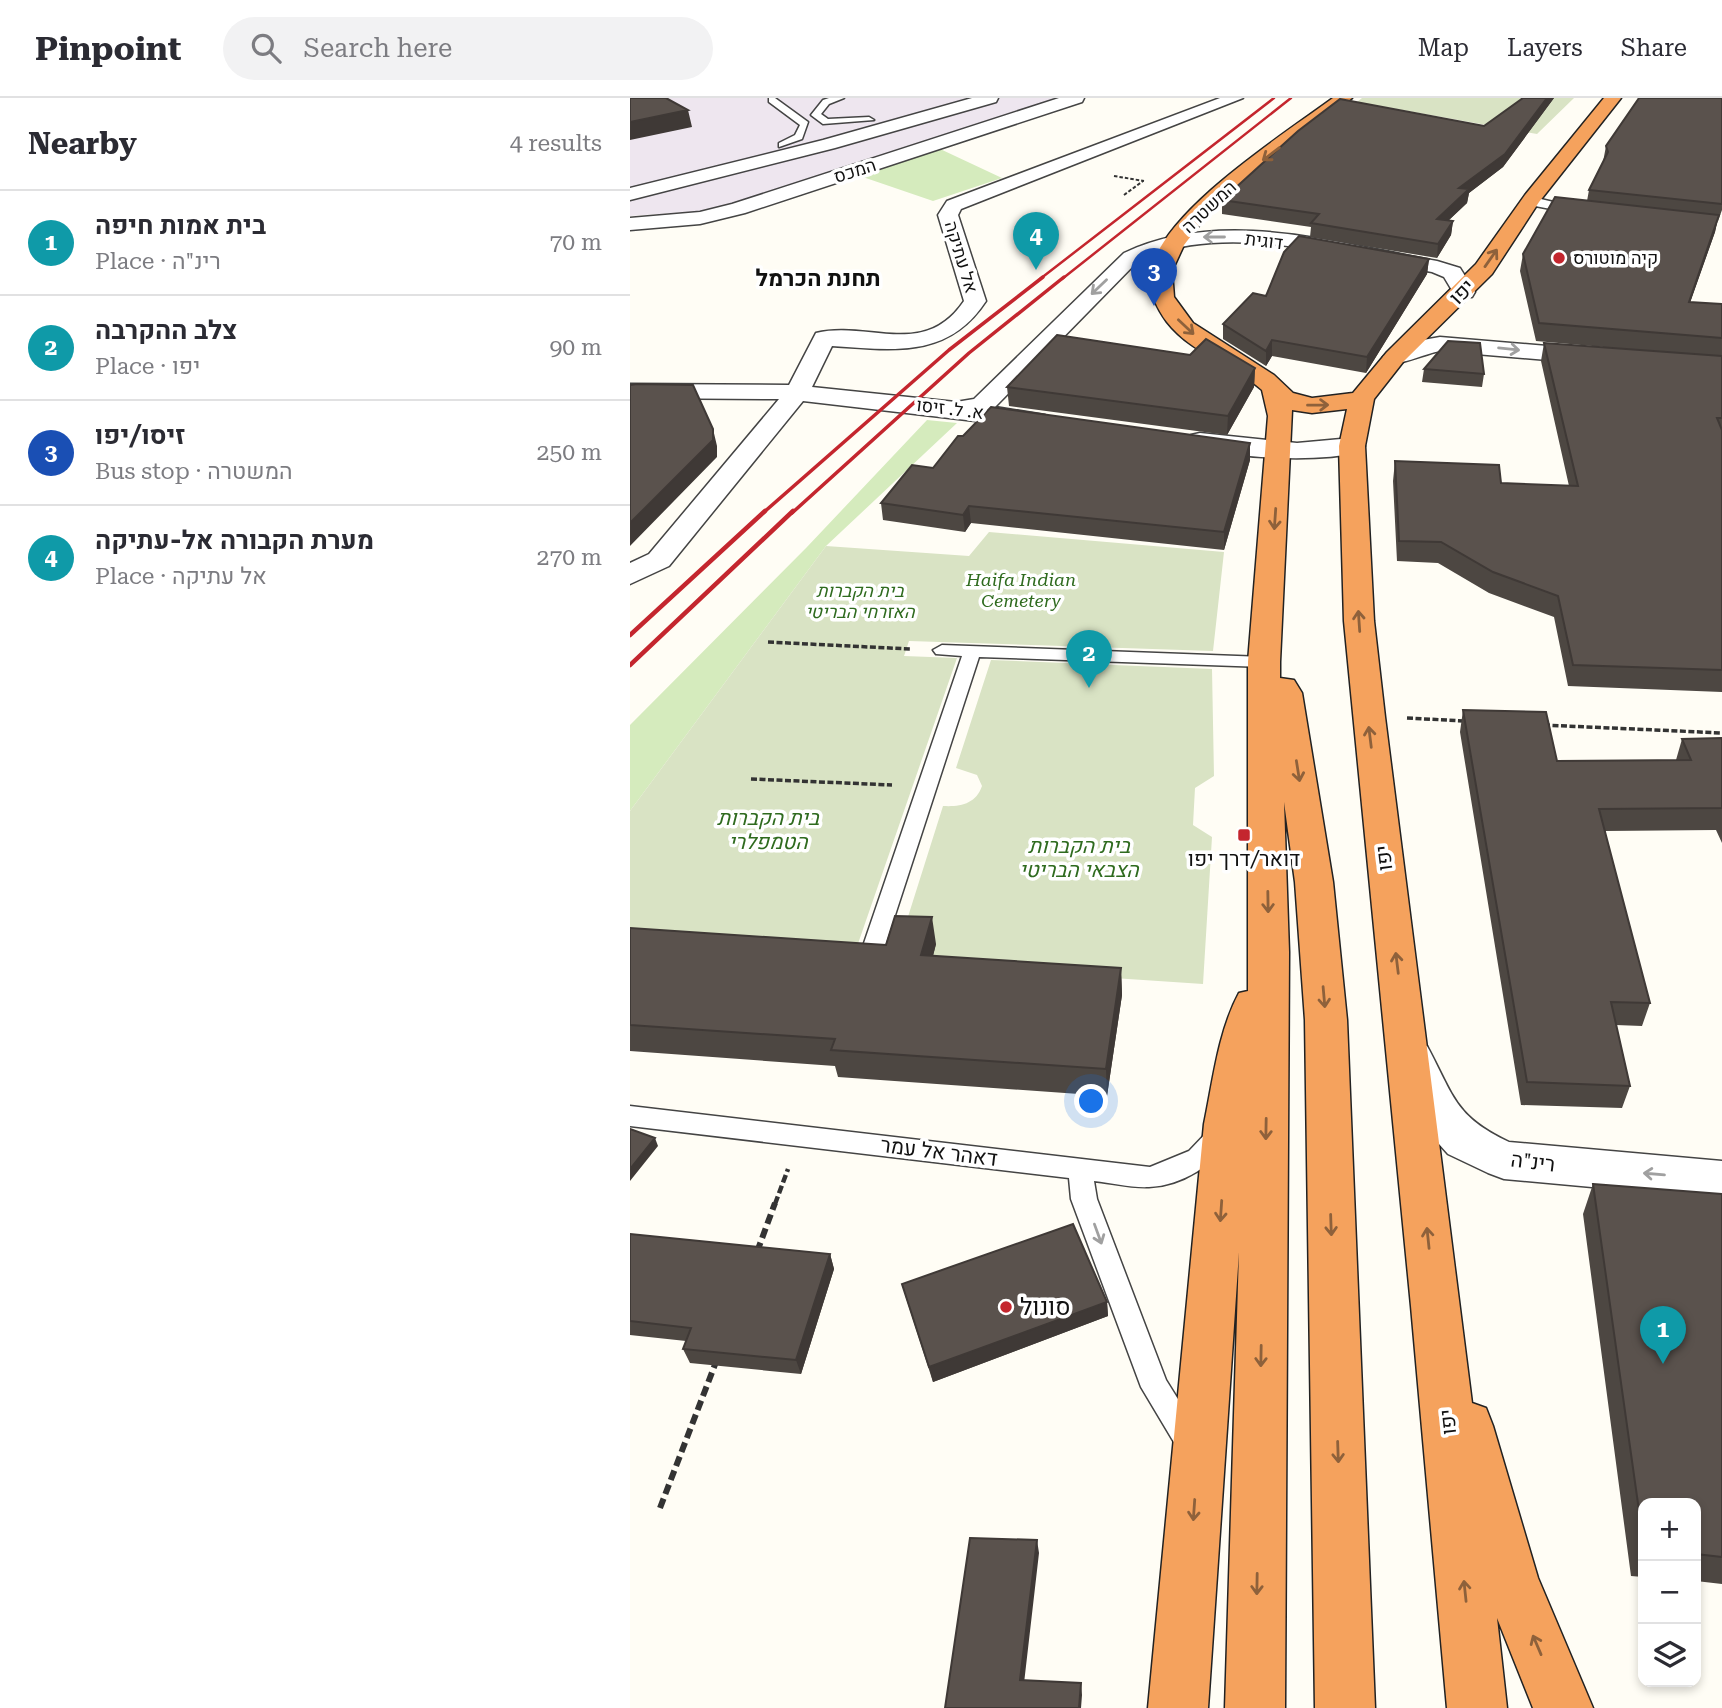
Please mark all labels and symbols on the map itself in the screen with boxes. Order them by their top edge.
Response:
one-way arrow [1262,147,1280,162]
street label: המכס [831,154,879,187]
street label: המשטרה [1177,176,1240,237]
pin: 4 [1013,212,1059,270]
street label: אל עתיקה [941,218,982,295]
street label: דוגית [1244,228,1284,253]
one-way arrow [1203,230,1226,244]
place label: קיה מוטורס [1573,247,1658,268]
pin: 3 [1131,248,1177,306]
one-way arrow [1484,249,1498,268]
marker: קיה מוטורס [1551,250,1567,266]
district label: תחנת הכרמל [755,265,881,292]
street label: יפו [1444,274,1480,310]
one-way arrow [1091,279,1108,296]
one-way arrow [1177,318,1194,335]
one-way arrow [1497,343,1520,356]
street label: א. ל. זיסו [915,394,985,423]
one-way arrow [1306,398,1329,411]
one-way arrow [1268,507,1281,530]
park label: Haifa Indian Cemetery [965,569,1076,611]
park label: בית הקברות האזרחי הבריטי [805,580,916,622]
one-way arrow [1352,611,1365,633]
pin: 2 [1066,630,1112,688]
one-way arrow [1364,726,1377,749]
one-way arrow [1292,760,1305,782]
park label: בית הקברות הטמפלרי [717,806,820,854]
marker: דואר/דרך יפו [1236,827,1252,843]
park label: בית הקברות הצבאי הבריטי [1019,834,1140,882]
street label: יפו [1371,844,1397,872]
place label: דואר/דרך יפו [1188,847,1300,871]
one-way arrow [1261,890,1275,913]
one-way arrow [1390,952,1403,975]
one-way arrow [1318,986,1331,1008]
your location [1074,1084,1108,1118]
one-way arrow [1259,1117,1272,1140]
street label: דאהר אל עמר [879,1133,999,1171]
street label: רינ"ה [1509,1147,1557,1177]
one-way arrow [1643,1167,1666,1180]
one-way arrow [1214,1199,1227,1221]
one-way arrow [1325,1213,1338,1236]
one-way arrow [1092,1223,1105,1245]
one-way arrow [1421,1227,1434,1250]
place label: סונול [1020,1293,1070,1321]
marker: סונול [998,1299,1014,1315]
pin: 1 [1640,1306,1686,1364]
one-way arrow [1255,1345,1268,1368]
street label: יפו [1435,1408,1461,1436]
one-way arrow [1331,1440,1344,1463]
one-way arrow [1187,1499,1200,1521]
one-way arrow [1250,1572,1264,1595]
one-way arrow [1458,1581,1471,1603]
one-way arrow [1529,1635,1542,1656]

